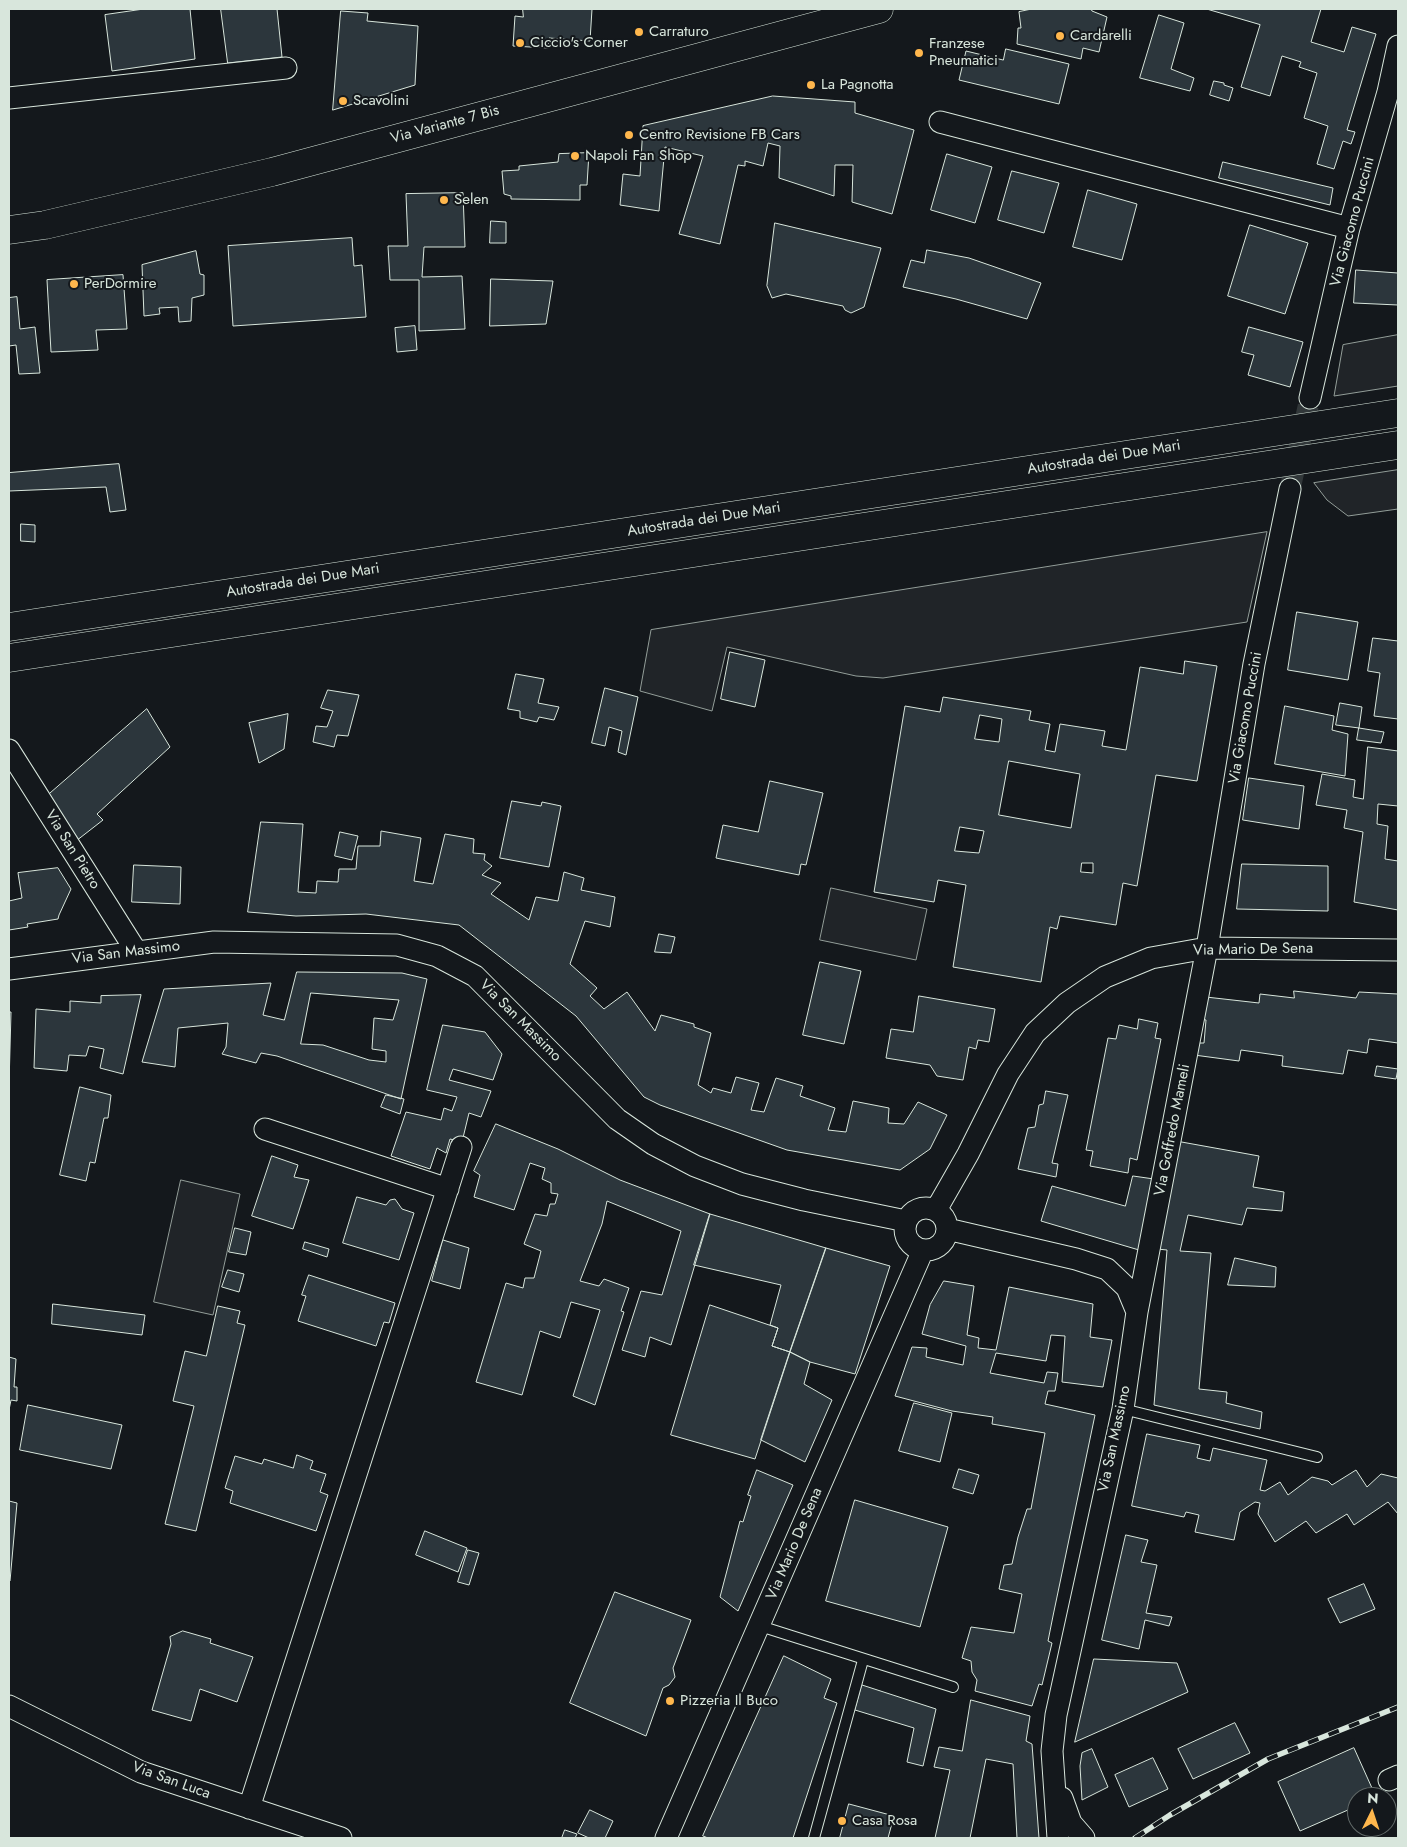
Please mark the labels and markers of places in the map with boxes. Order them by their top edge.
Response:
place label: Carraturo [649,23,709,41]
marker: Carraturo [633,26,645,38]
place label: Cardarelli [1070,27,1132,45]
marker: Cardarelli [1054,30,1066,42]
place label: Ciccio's Corner [530,34,628,52]
place label: Franzese Pneumatici [929,35,998,70]
marker: Ciccio's Corner [514,37,526,49]
marker: Franzese Pneumatici [913,47,925,59]
place label: La Pagnotta [821,76,893,94]
marker: La Pagnotta [805,79,817,91]
place label: Scavolini [353,92,409,110]
marker: Scavolini [337,95,349,107]
place label: Centro Revisione FB Cars [639,126,800,144]
marker: Centro Revisione FB Cars [623,129,635,141]
place label: Napoli Fan Shop [585,147,692,165]
marker: Napoli Fan Shop [569,150,581,162]
place label: Selen [454,191,489,209]
marker: Selen [438,194,450,206]
place label: PerDormire [84,275,156,293]
marker: PerDormire [68,278,80,290]
place label: Pizzeria Il Buco [680,1692,778,1710]
marker: Pizzeria Il Buco [664,1695,676,1707]
place label: Casa Rosa [852,1812,917,1830]
marker: Casa Rosa [836,1815,848,1827]

